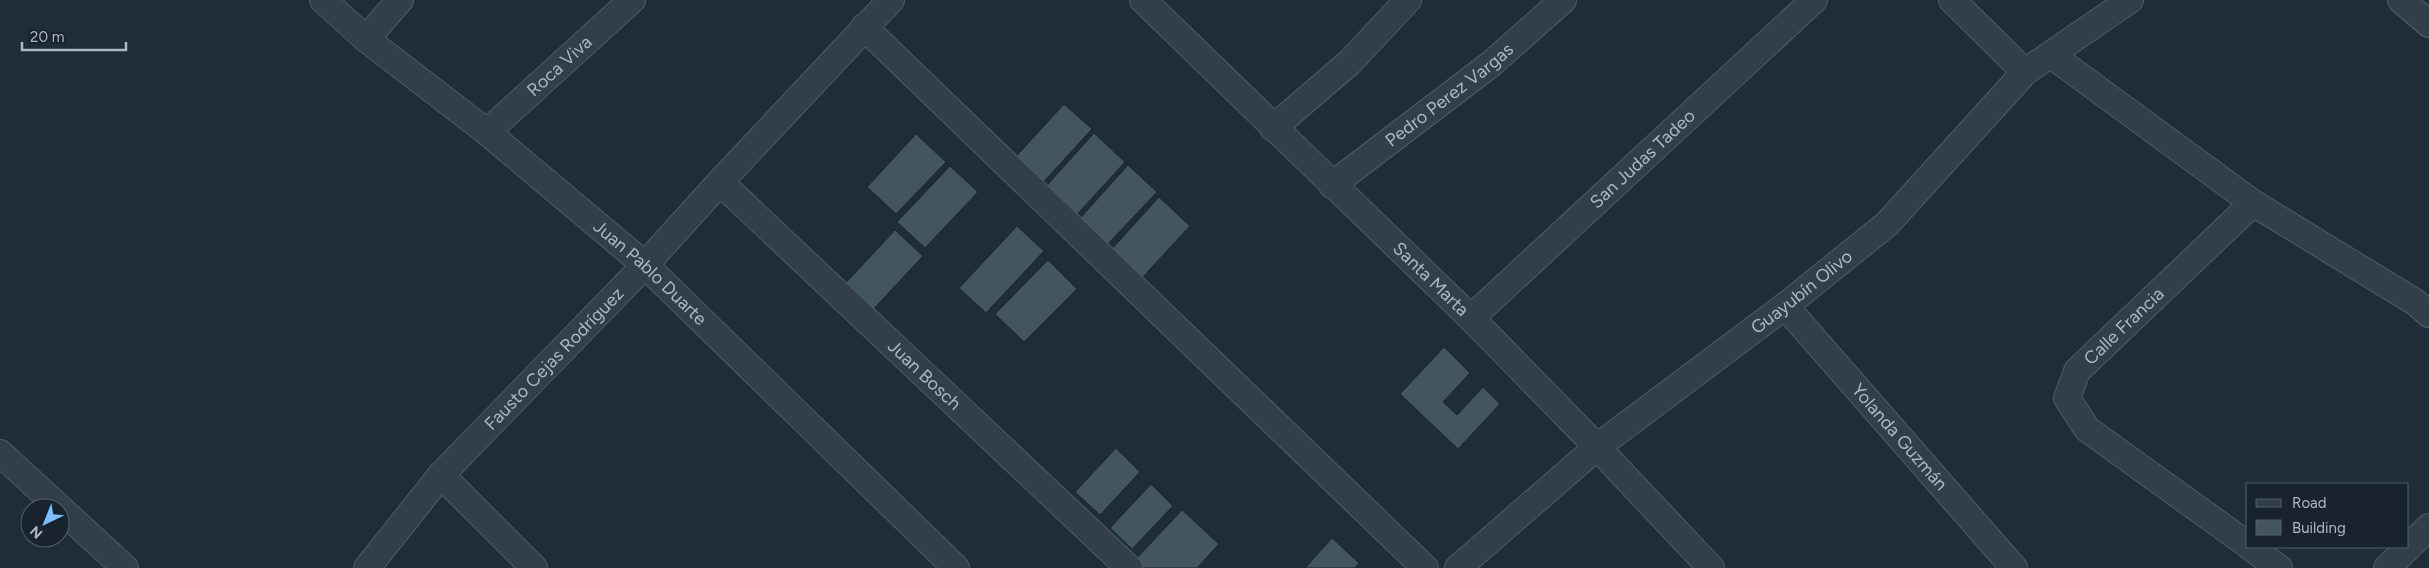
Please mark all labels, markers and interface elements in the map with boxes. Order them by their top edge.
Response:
scale bar [22,20,126,52]
text: 20 m [30,28,64,46]
street label: Roca Viva [522,31,597,101]
street label: Pedro Perez Vargas [1381,38,1518,151]
street label: San Judas Tadeo [1585,105,1700,213]
street label: Juan Pablo Duarte [589,215,711,330]
street label: Santa Marta [1388,237,1473,321]
street label: Guayubín Olivo [1746,245,1857,339]
street label: Fausto Cejas Rodríguez [480,283,628,435]
street label: Calle Francia [2079,283,2169,370]
street label: Juan Bosch [883,335,966,415]
street label: Yolanda Guzmán [1847,379,1952,495]
legend [2246,483,2409,548]
text: Road [2292,494,2327,512]
north arrow [20,498,70,548]
text: Building [2292,519,2346,537]
text: N [27,522,46,542]

